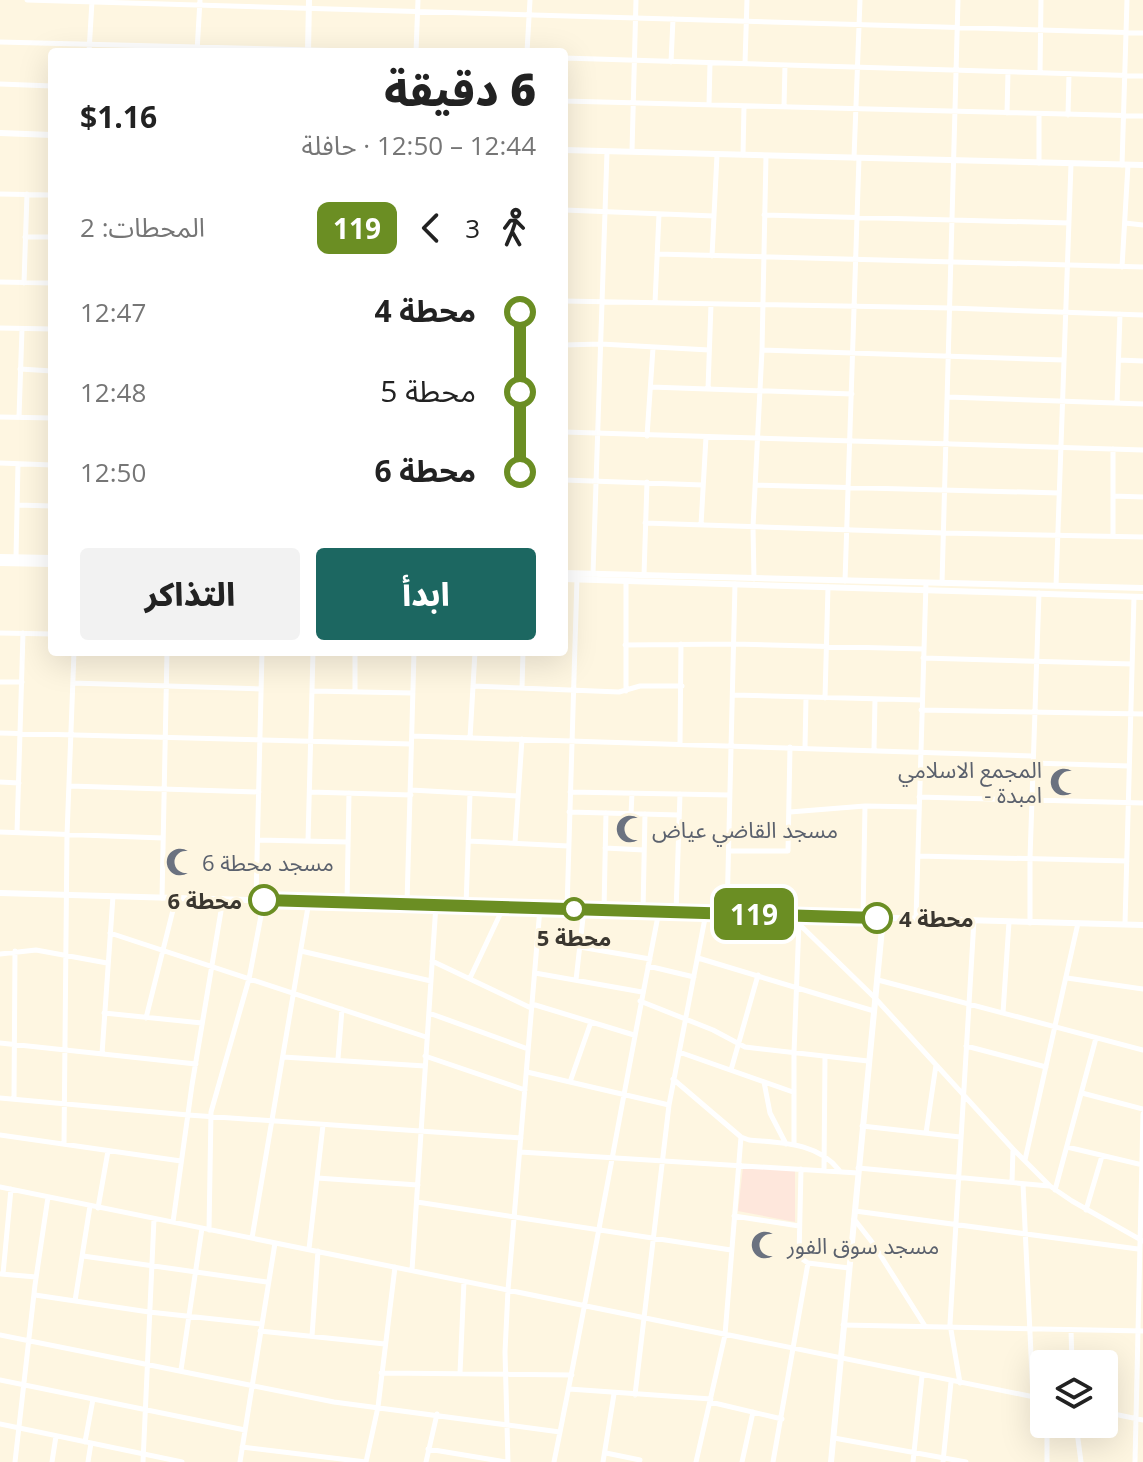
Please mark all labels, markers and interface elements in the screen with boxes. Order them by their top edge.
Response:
text: 6 دقيقة [384,59,536,119]
text: $1.16 [80,96,157,137]
text: 12:44 – 12:50 · حافلة [302,127,536,163]
icon: back [409,206,453,250]
icon: walk [492,206,536,250]
text: المحطات: 2 [80,209,205,245]
text: 119 [333,209,381,247]
text: 3 [465,210,480,246]
text: محطة 4 [374,290,476,331]
text: 12:47 [80,294,146,330]
text: محطة 5 [380,370,476,411]
text: 12:48 [80,374,146,410]
text: محطة 6 [374,450,476,491]
text: 12:50 [80,454,146,490]
button: التذاكر [80,548,300,640]
button: ابدأ [316,548,536,640]
place label: المجمع الاسلامي - امبدة [898,754,1042,809]
mosque icon: المجمع الاسلامي - امبدة [1049,767,1079,797]
mosque icon: مسجد القاضي عياض [615,814,645,844]
place label: مسجد القاضي عياض [652,814,838,847]
mosque icon: مسجد محطة 6 [165,847,195,877]
place label: مسجد محطة 6 [202,847,334,877]
place label: محطة 6 [168,885,242,915]
marker: محطة 6 [249,885,279,915]
line badge: 119 [708,888,800,940]
text: 119 [730,895,778,933]
marker: محطة 5 [563,898,585,920]
marker: محطة 4 [862,903,892,933]
place label: محطة 4 [899,903,974,933]
place label: محطة 5 [537,922,611,952]
mosque icon: مسجد سوق الفور [750,1230,780,1260]
place label: مسجد سوق الفور [786,1230,939,1260]
map controls [1030,1350,1118,1438]
button: layers [1030,1350,1118,1438]

